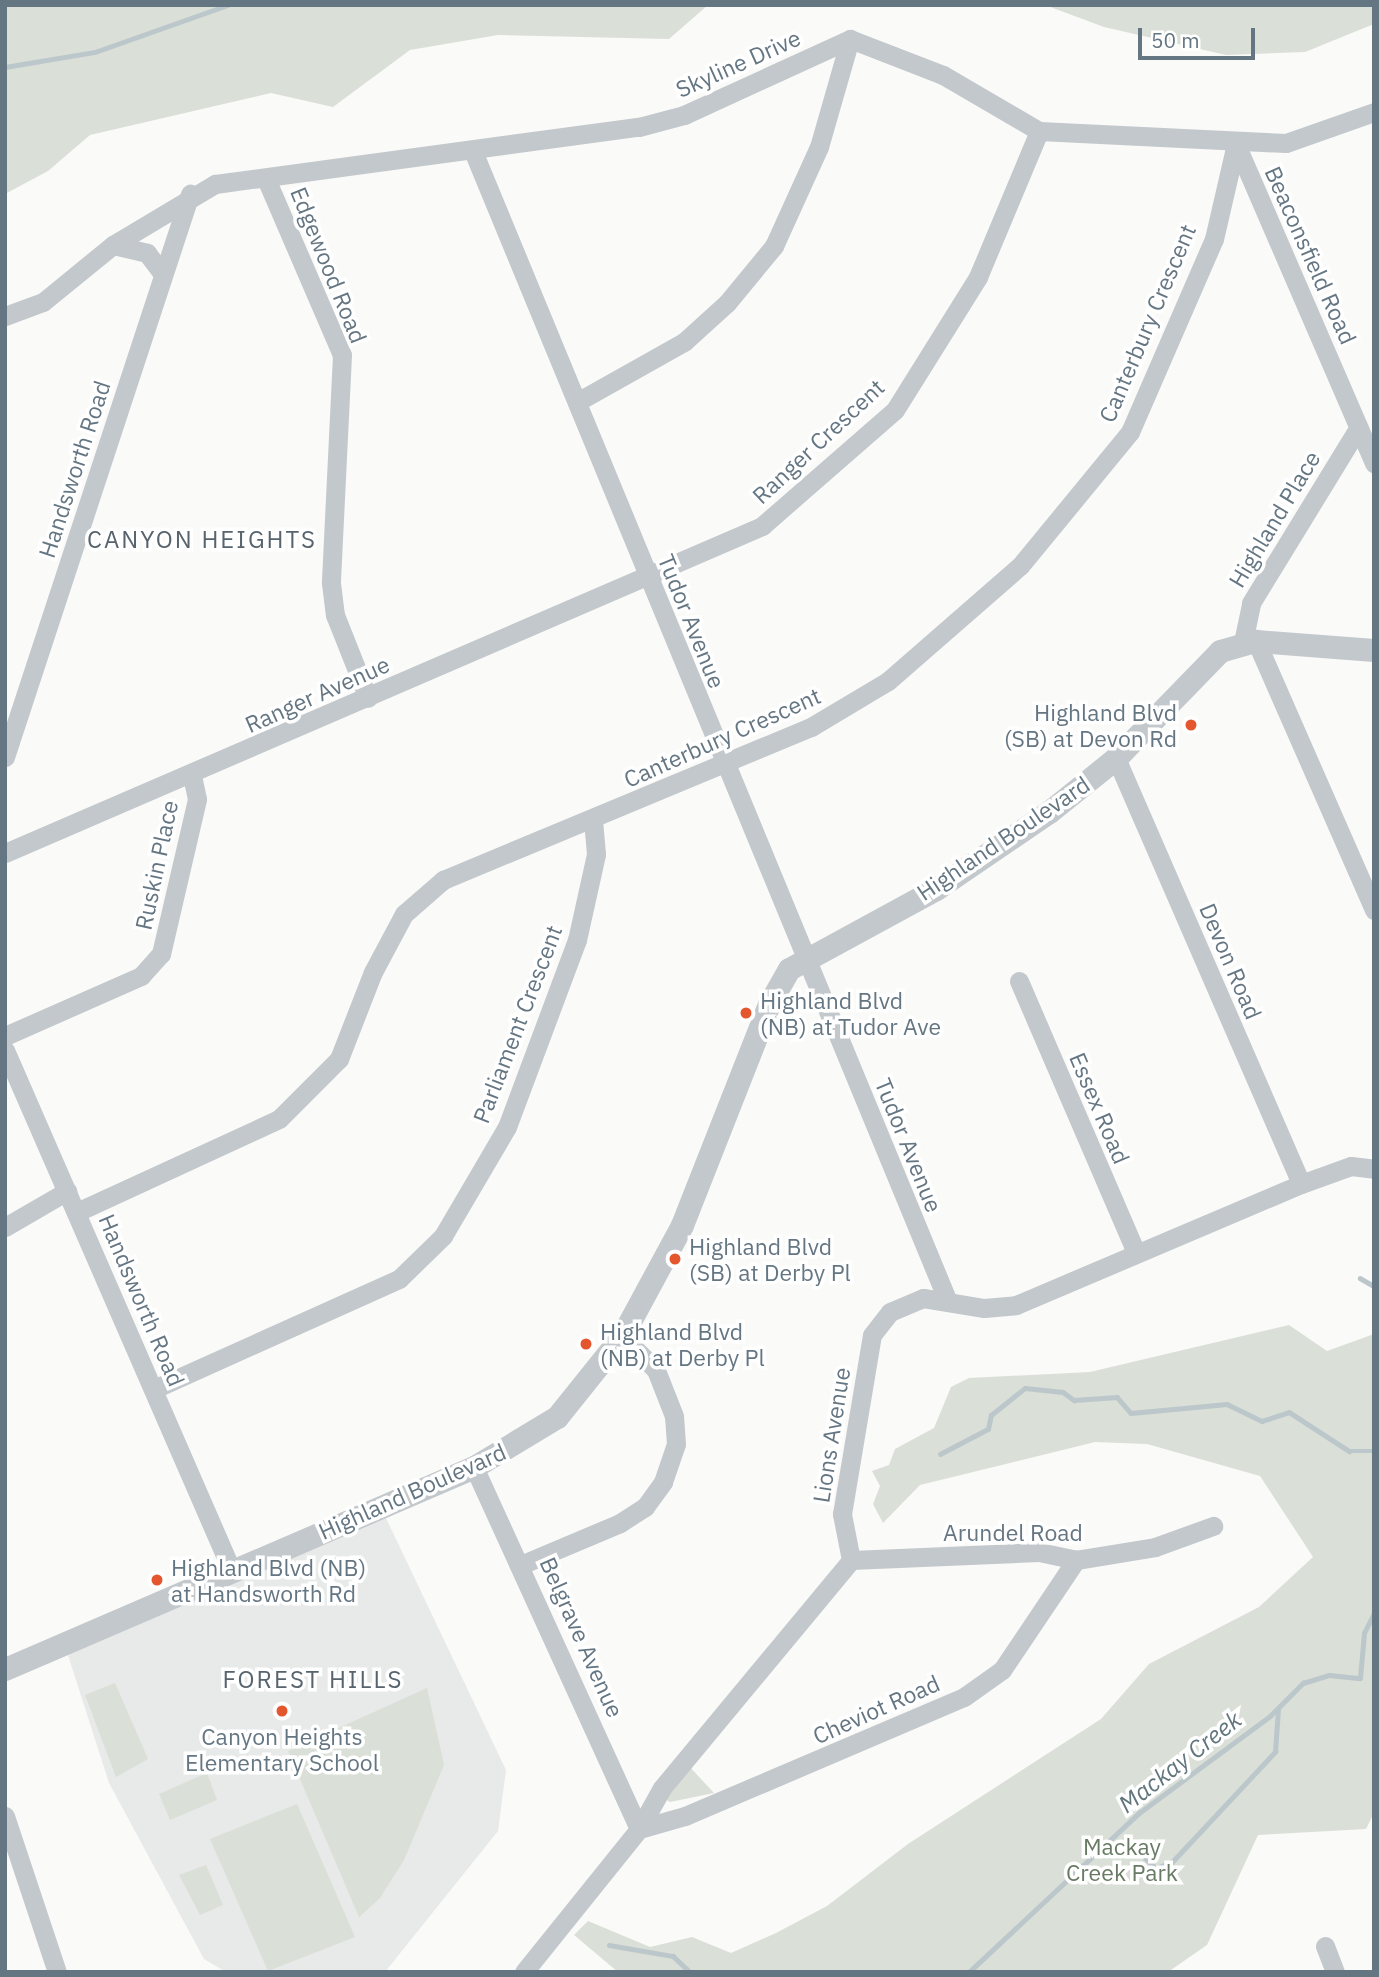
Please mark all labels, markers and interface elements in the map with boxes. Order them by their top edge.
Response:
scale bar [1141,14,1258,58]
street label: Skyline Drive [671,23,805,103]
text: 50 m [1151,26,1200,54]
street label: Beaconsfield Road [1259,162,1363,348]
street label: Edgewood Road [285,183,373,347]
street label: Canterbury Crescent [1093,220,1201,426]
street label: Ranger Crescent [746,373,890,509]
street label: Handsworth Road [32,377,116,561]
street label: Highland Place [1222,446,1326,592]
district label: CANYON HEIGHTS [89,526,315,554]
street label: Tudor Avenue [653,550,731,692]
street label: Ranger Avenue [241,650,393,738]
street label: Canterbury Crescent [619,681,825,793]
place label: Highland Blvd (SB) at Devon Rd [1004,698,1177,752]
marker: Highland Blvd (SB) at Devon Rd [1183,717,1199,733]
street label: Highland Boulevard [911,770,1095,906]
street label: Ruskin Place [129,798,183,932]
street label: Devon Road [1194,899,1268,1023]
street label: Parliament Crescent [467,921,567,1127]
place label: Highland Blvd (NB) at Tudor Ave [760,986,941,1040]
marker: Highland Blvd (NB) at Tudor Ave [738,1005,754,1021]
street label: Essex Road [1064,1048,1136,1168]
street label: Tudor Avenue [870,1074,948,1216]
street label: Handsworth Road [93,1210,191,1390]
place label: Highland Blvd (SB) at Derby Pl [689,1232,851,1286]
marker: Highland Blvd (SB) at Derby Pl [667,1251,683,1267]
place label: Highland Blvd (NB) at Derby Pl [600,1317,765,1371]
marker: Highland Blvd (NB) at Derby Pl [578,1336,594,1352]
street label: Lions Avenue [807,1365,855,1505]
street label: Highland Boulevard [314,1437,510,1545]
street label: Arundel Road [943,1518,1083,1546]
place label: Highland Blvd (NB) at Handsworth Rd [171,1553,366,1607]
street label: Belgrave Avenue [534,1553,630,1721]
marker: Highland Blvd (NB) at Handsworth Rd [149,1572,165,1588]
district label: FOREST HILLS [224,1666,402,1694]
street label: Cheviot Road [808,1669,944,1749]
marker: Canyon Heights Elementary School [274,1703,290,1719]
water label: Mackay Creek [1113,1705,1247,1819]
place label: Canyon Heights Elementary School [185,1722,379,1776]
park label: Mackay Creek Park [1066,1832,1178,1886]

